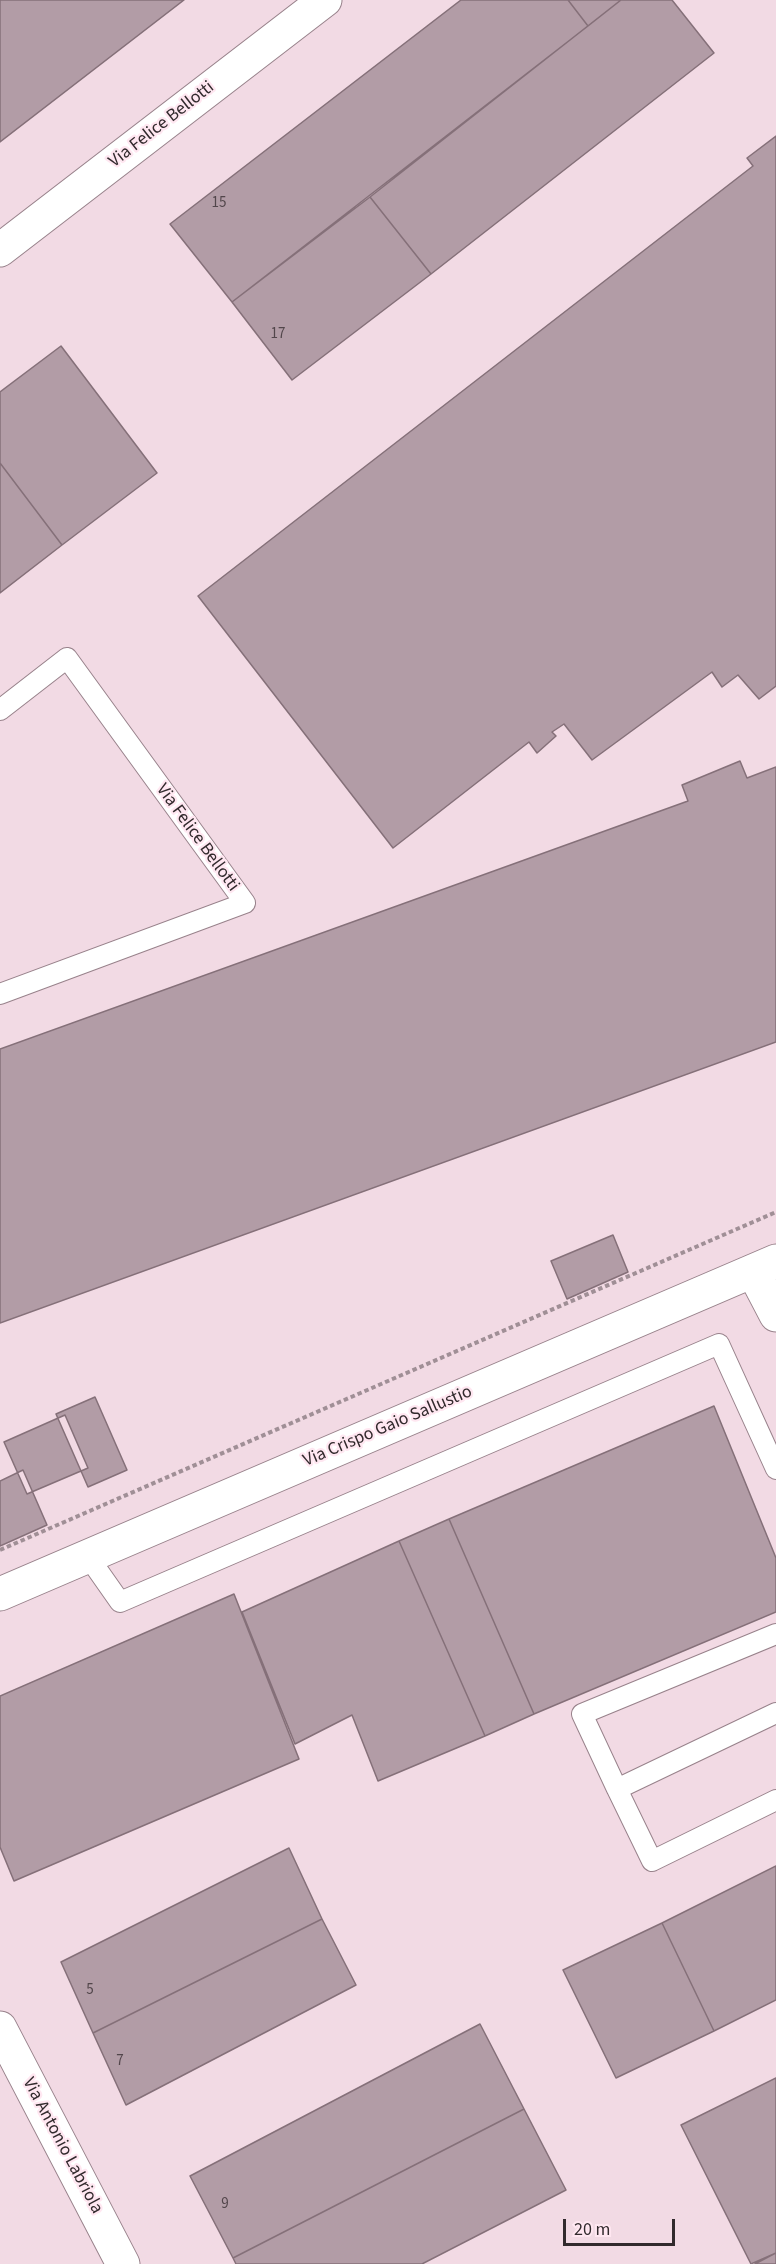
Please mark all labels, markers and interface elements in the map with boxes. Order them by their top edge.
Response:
street label: Via Felice Bellotti [105,77,219,173]
house number: 15 [212,195,226,213]
house number: 17 [271,326,285,344]
street label: Via Felice Bellotti [151,780,243,896]
street label: Via Crispo Gaio Sallustio [300,1382,476,1472]
house number: 5 [86,1982,94,2000]
house number: 7 [116,2053,124,2071]
street label: Via Antonio Labriola [17,2074,107,2218]
house number: 9 [221,2196,229,2214]
scale bar [566,2207,678,2245]
text: 20 m [574,2217,610,2242]

